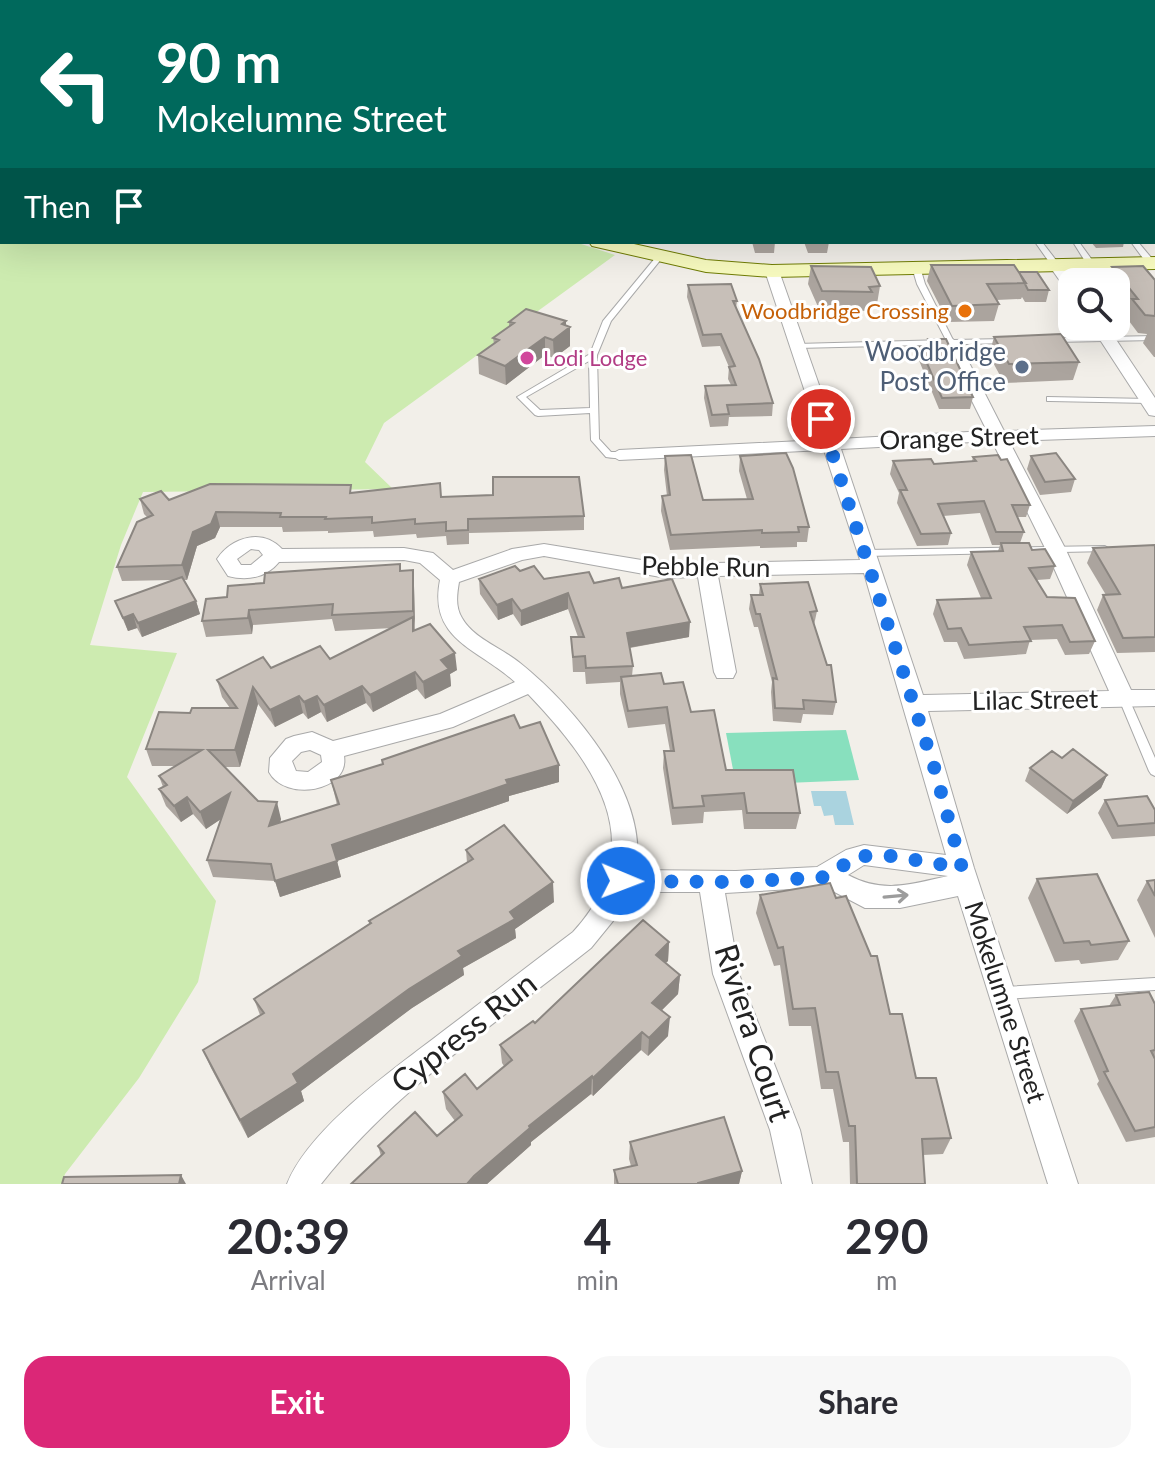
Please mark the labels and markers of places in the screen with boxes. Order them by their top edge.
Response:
place label: Woodbridge Crossing [741,297,949,324]
marker: Woodbridge Crossing [956,302,974,320]
place label: Woodbridge Post Office [865,335,1006,397]
place label: Lodi Lodge [543,344,647,371]
marker: Lodi Lodge [518,349,536,367]
marker: Woodbridge Post Office [1013,358,1031,376]
pin [787,385,855,453]

